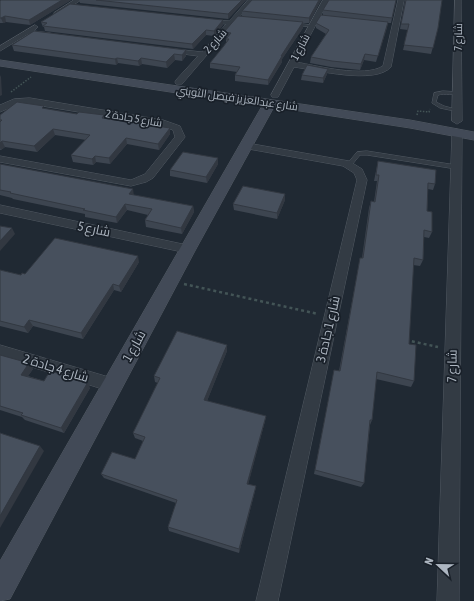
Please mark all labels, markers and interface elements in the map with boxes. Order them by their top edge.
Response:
street label: شارع 7 [452,23,466,51]
street label: شارع 2 [201,27,230,57]
street label: شارع 1 [288,32,314,63]
street label: شارع عبدالعزيز فيصل الثويني [175,84,299,115]
street label: شارع 5 جادة 2 [104,107,163,131]
street label: شارع 5 [76,218,112,241]
street label: شارع 1 جادة 3 [313,294,344,364]
street label: شارع 1 [119,328,149,365]
street label: شارع 7 [444,349,461,383]
street label: شارع 4 جادة 2 [21,351,91,386]
north arrow [418,545,458,585]
text: N [422,556,436,567]

